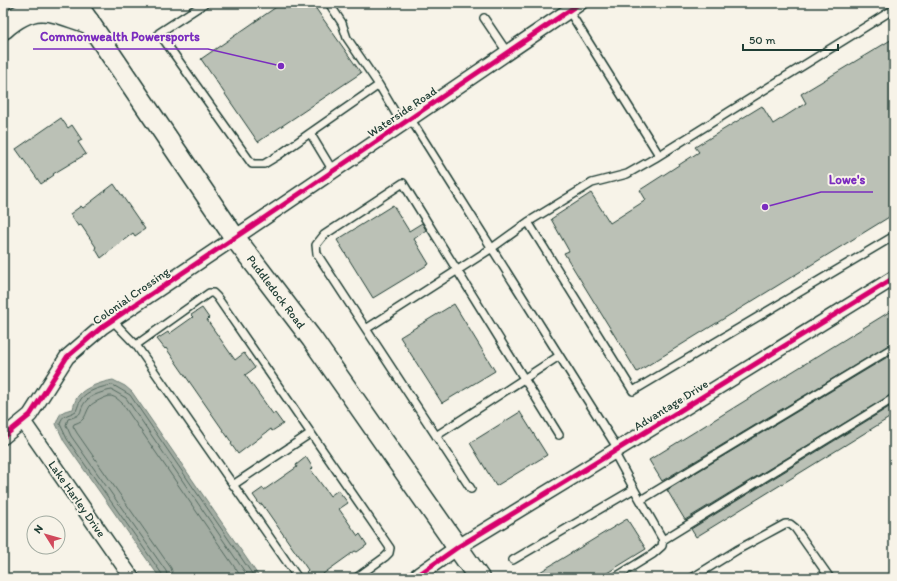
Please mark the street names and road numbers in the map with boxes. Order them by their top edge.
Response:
street label: Waterside Road [365,83,440,140]
street label: Puddledock Road [244,252,308,332]
street label: Colonial Crossing [90,264,173,328]
street label: Advantage Drive [631,376,711,433]
street label: Lake Harley Drive [45,458,109,540]

